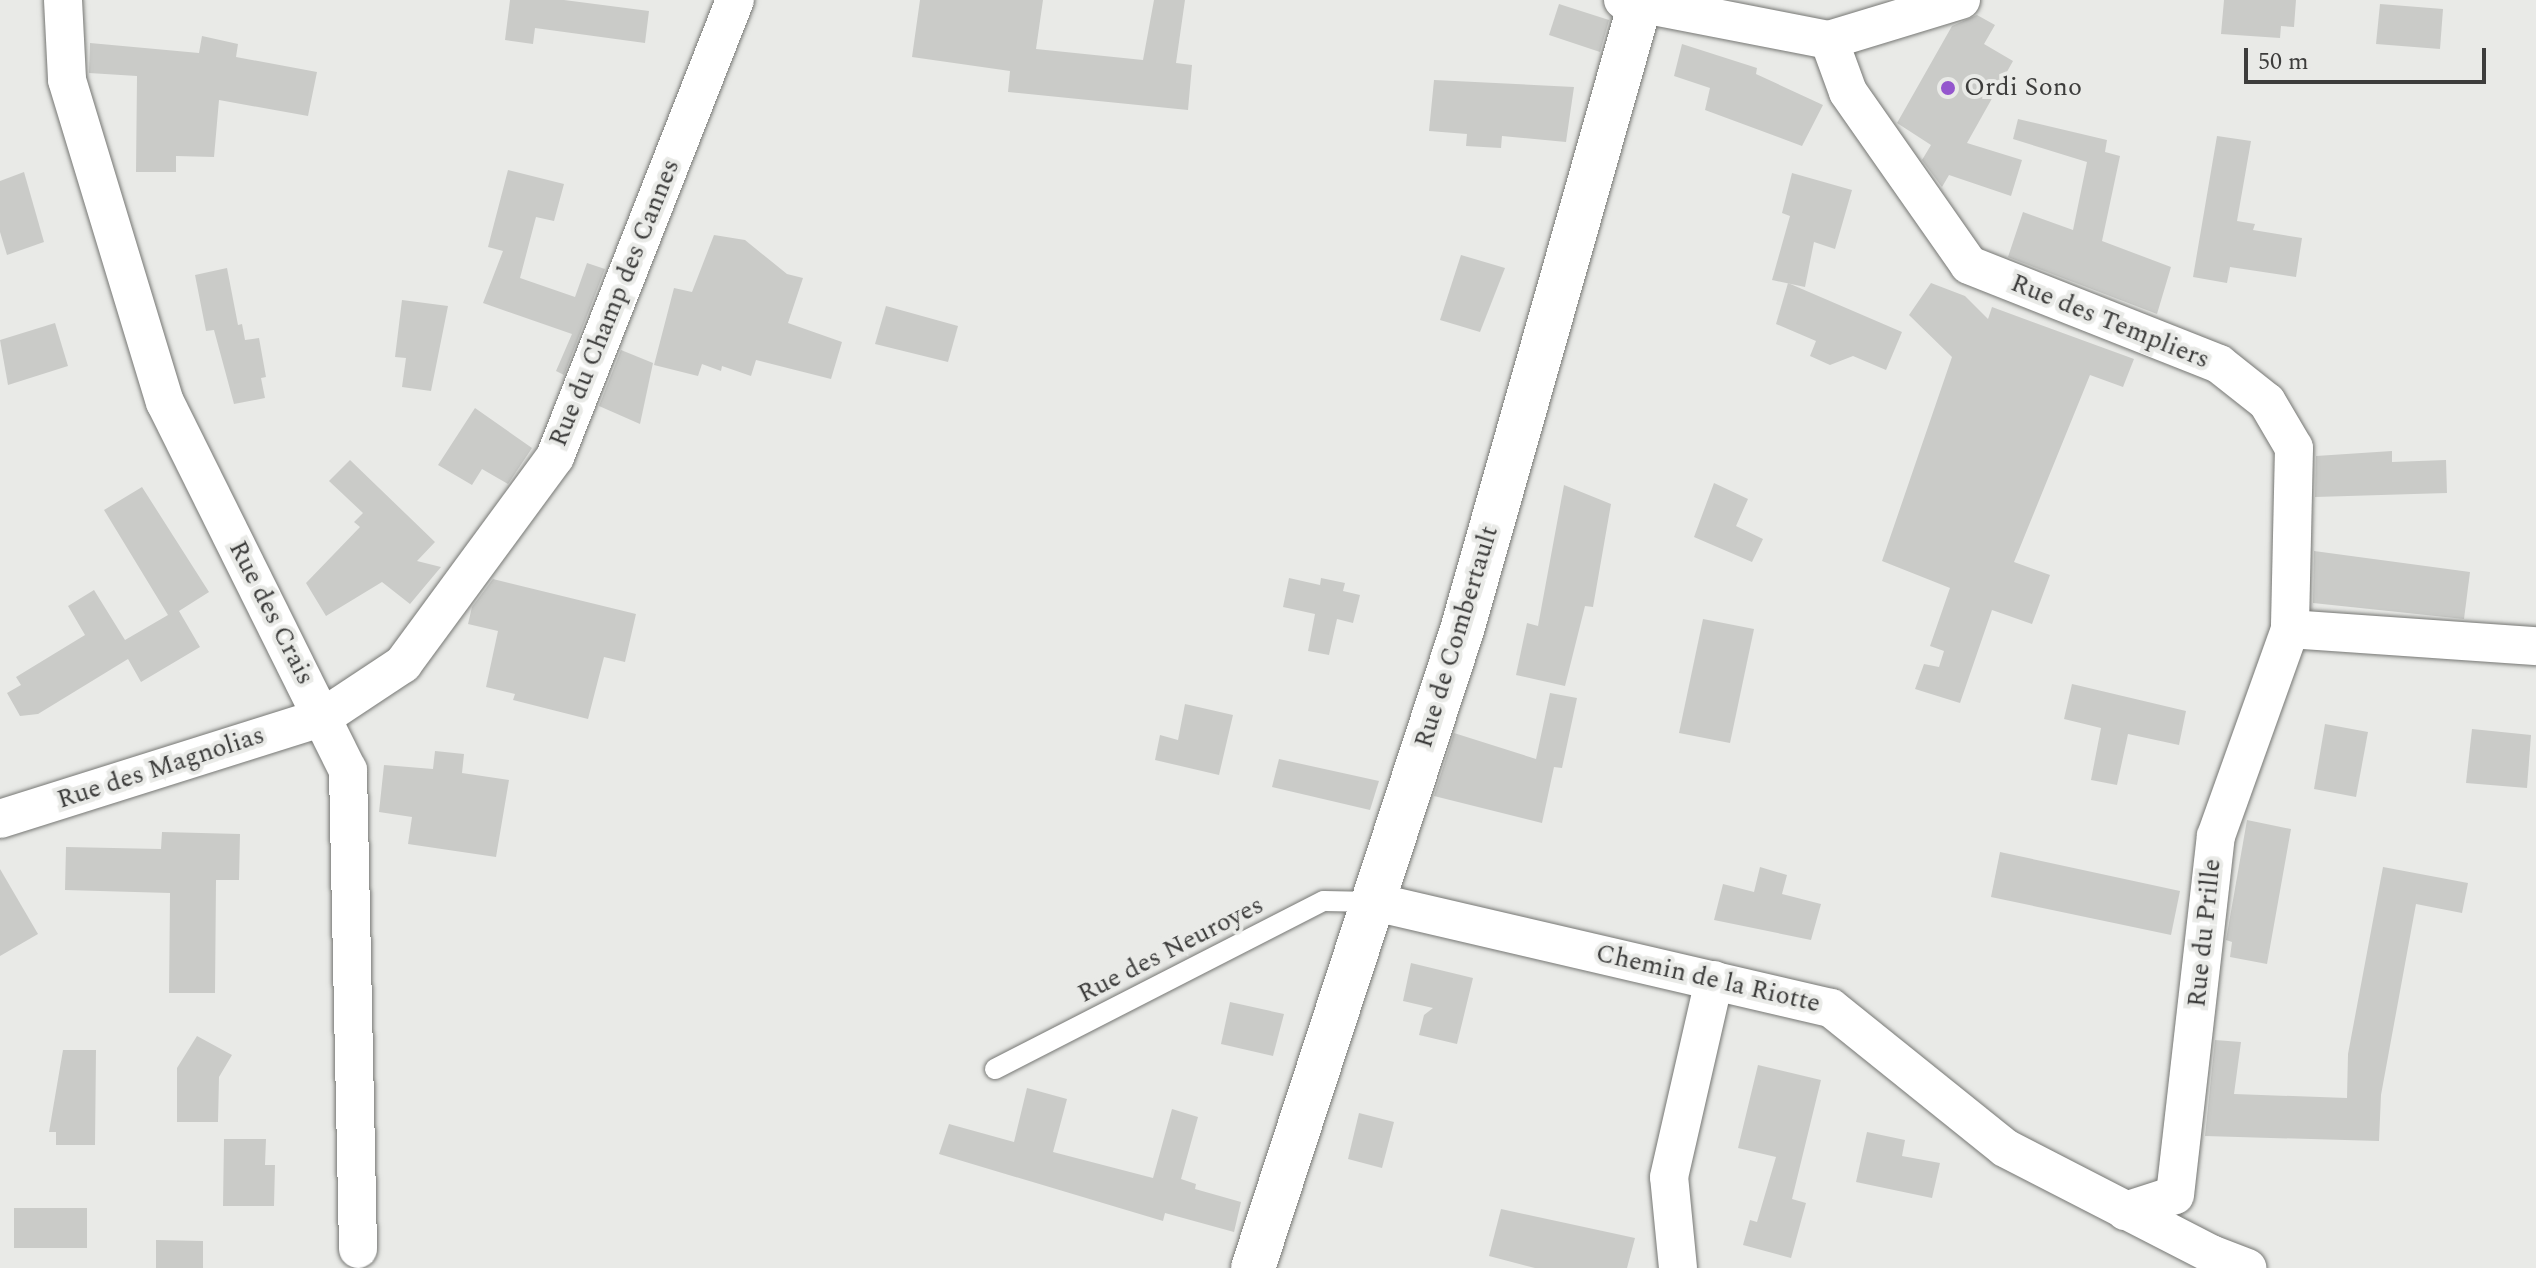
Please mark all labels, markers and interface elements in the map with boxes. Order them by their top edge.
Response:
scale bar [2248,32,2490,82]
text: 50 m [2258,44,2309,80]
place label: Ordi Sono [1964,72,2082,104]
marker: Ordi Sono [1939,79,1957,97]
street label: Rue du Champ des Cannes [543,155,687,451]
street label: Rue des Templiers [2006,268,2214,376]
street label: Rue de Combertault [1408,522,1506,752]
street label: Rue des Crais [221,536,321,690]
street label: Rue des Magnolias [53,720,269,816]
street label: Rue du Prille [2182,857,2228,1009]
street label: Rue des Neuroyes [1073,890,1269,1010]
street label: Chemin de la Riotte [1593,938,1823,1020]

